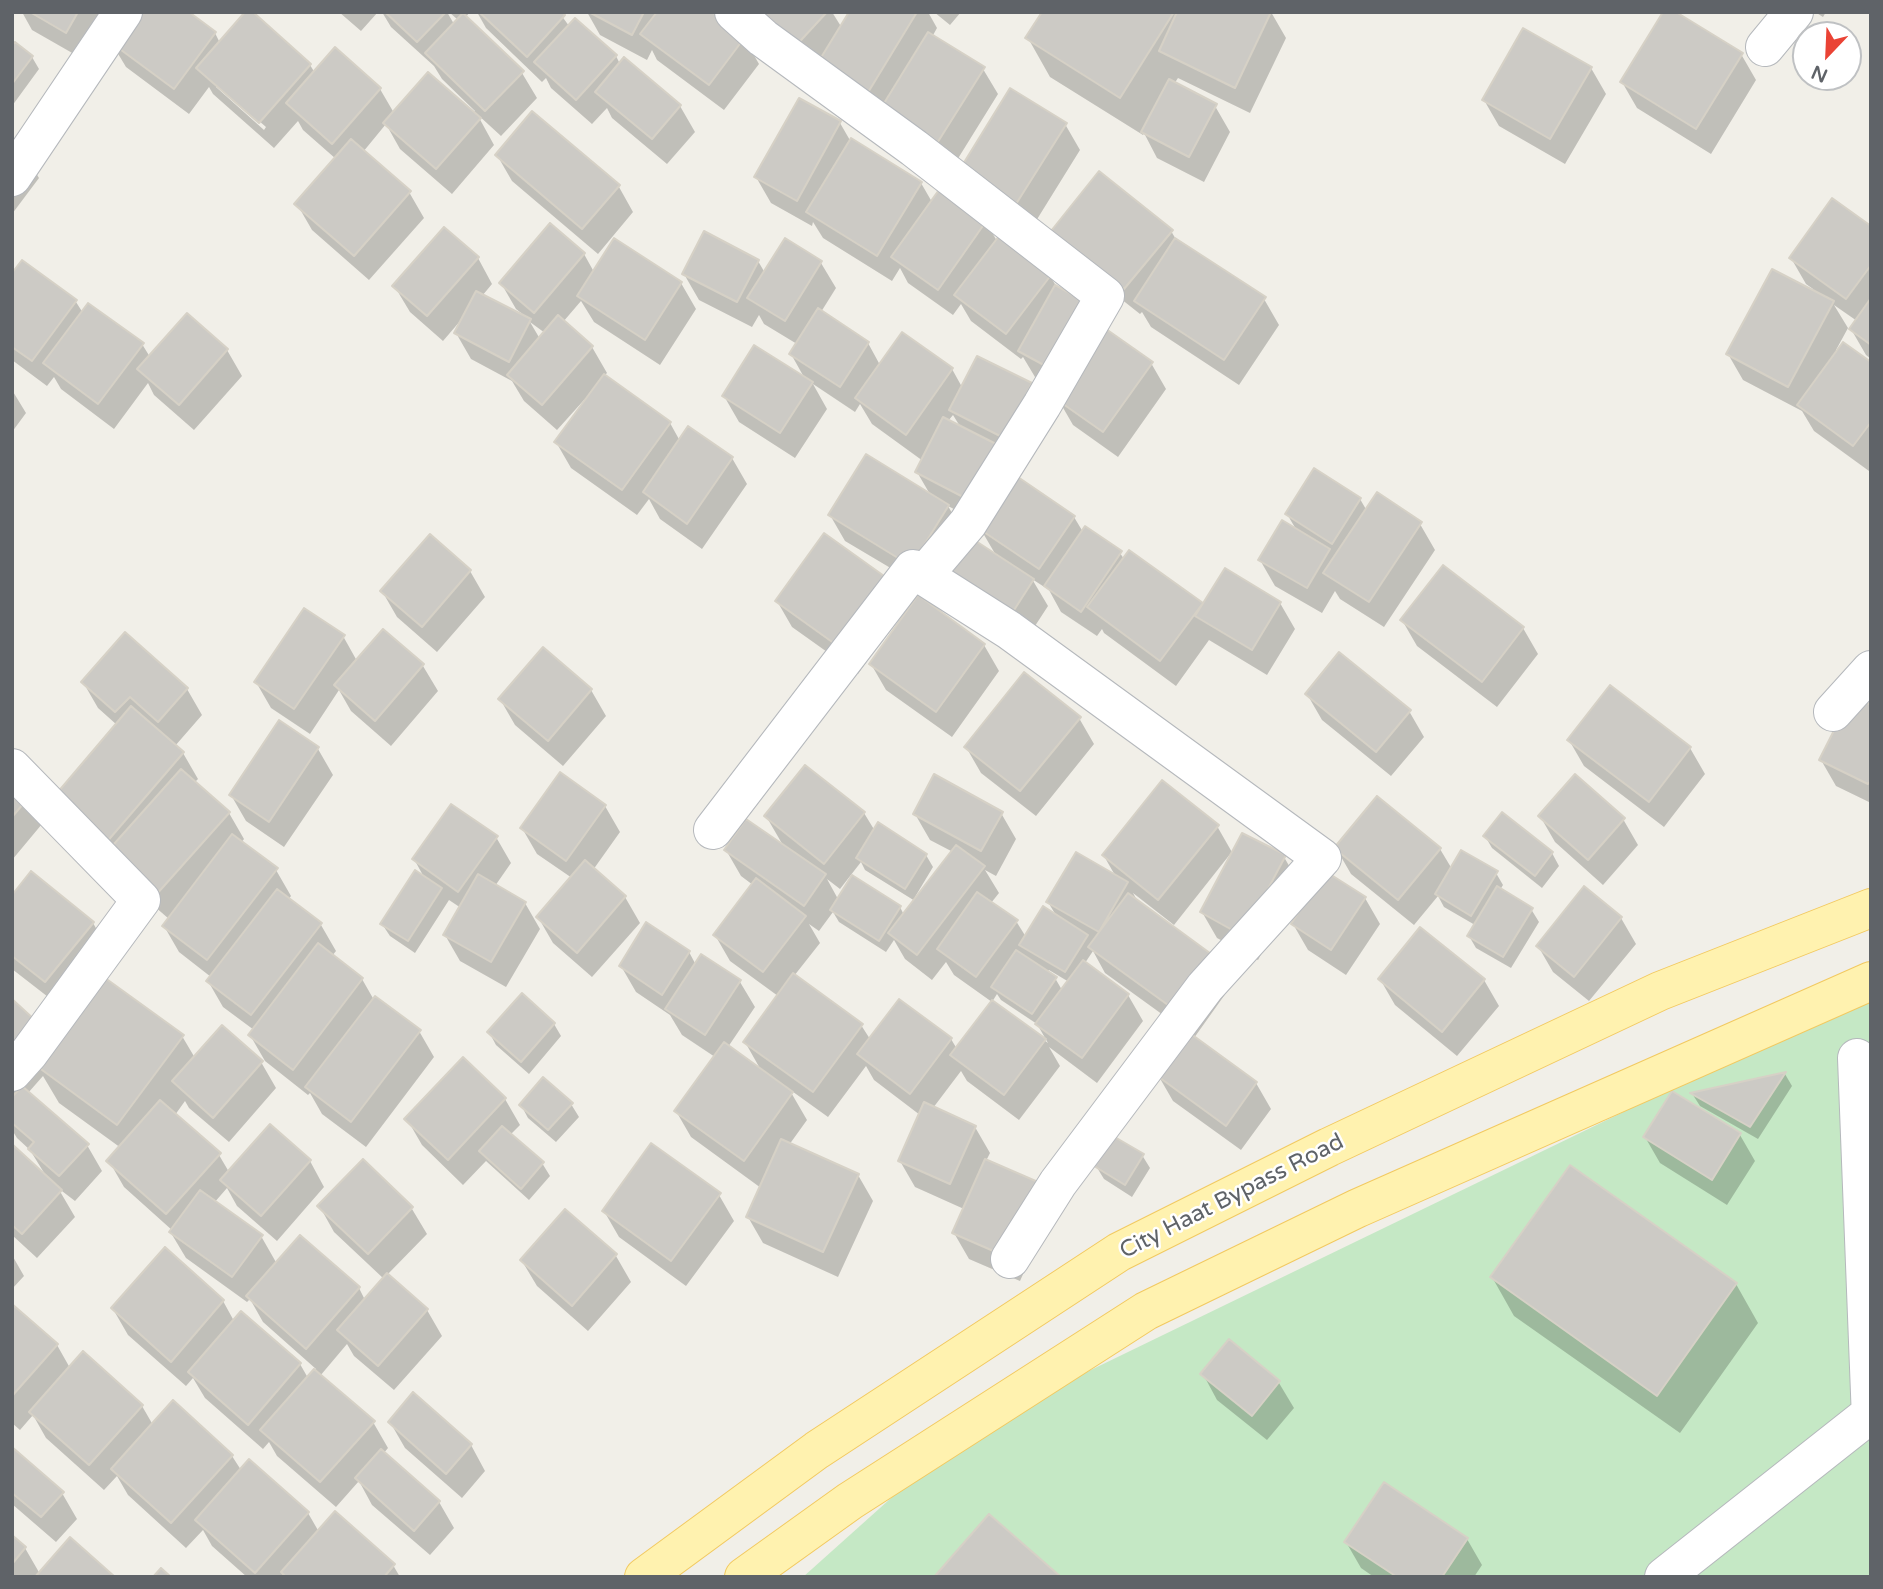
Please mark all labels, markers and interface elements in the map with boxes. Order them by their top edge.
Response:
north arrow [1792,21,1862,91]
text: N [1808,60,1831,87]
street label: City Haat Bypass Road [1115,1128,1349,1266]

